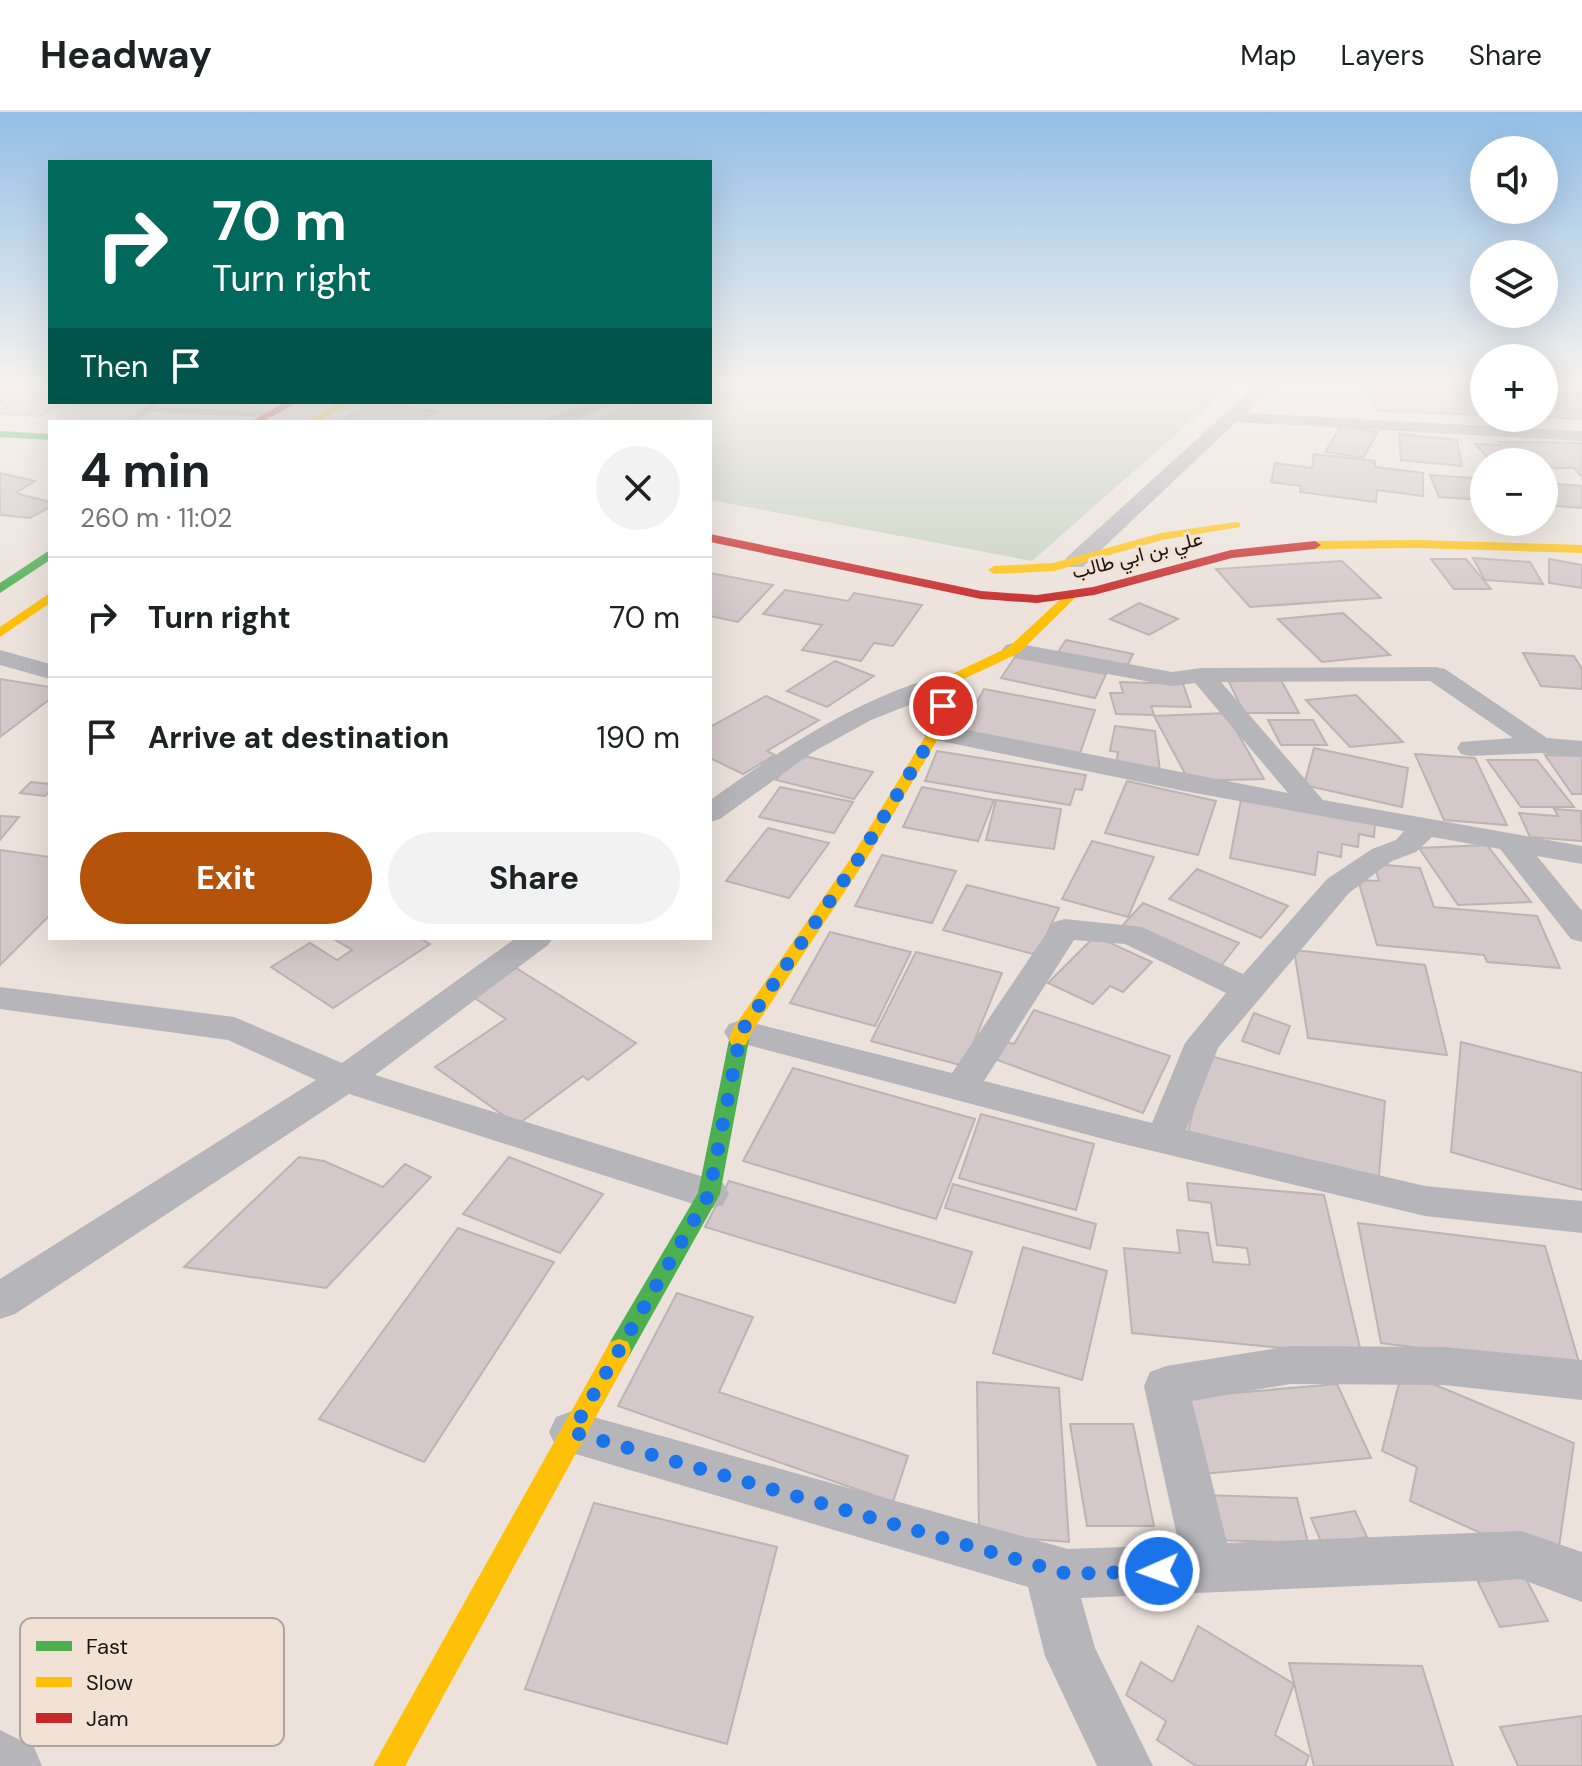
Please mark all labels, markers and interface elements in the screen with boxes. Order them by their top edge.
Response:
text: Headway [40,30,212,80]
text: Map [1240,37,1297,74]
text: Layers [1341,37,1425,74]
text: Share [1469,37,1542,74]
map controls [1470,136,1558,536]
button: sound [1470,136,1558,224]
text: 70 m [212,184,347,257]
icon: right [80,192,184,296]
button: layers [1470,240,1558,328]
text: Turn right [212,255,371,302]
icon: arrive [164,344,208,388]
button: + [1470,344,1558,432]
text: Then [80,347,148,386]
text: 4 min [80,439,210,502]
button: close [596,446,680,530]
button: − [1470,448,1558,536]
text: 260 m · 11:02 [80,501,232,535]
street label: علي بن ابي طالب [1069,525,1206,589]
icon: right [80,595,124,639]
text: Turn right [148,598,291,637]
text: 70 m [609,598,680,637]
pin [909,672,977,740]
icon: arrive [921,684,965,728]
icon: arrive [80,715,124,759]
text: Arrive at destination [148,718,449,757]
text: 190 m [597,718,680,757]
button: Exit [80,832,372,924]
button: Share [388,832,680,924]
position arrow [1117,1529,1201,1613]
legend [20,1618,284,1746]
text: Fast [86,1632,128,1661]
text: Slow [86,1668,133,1697]
text: Jam [86,1704,129,1733]

